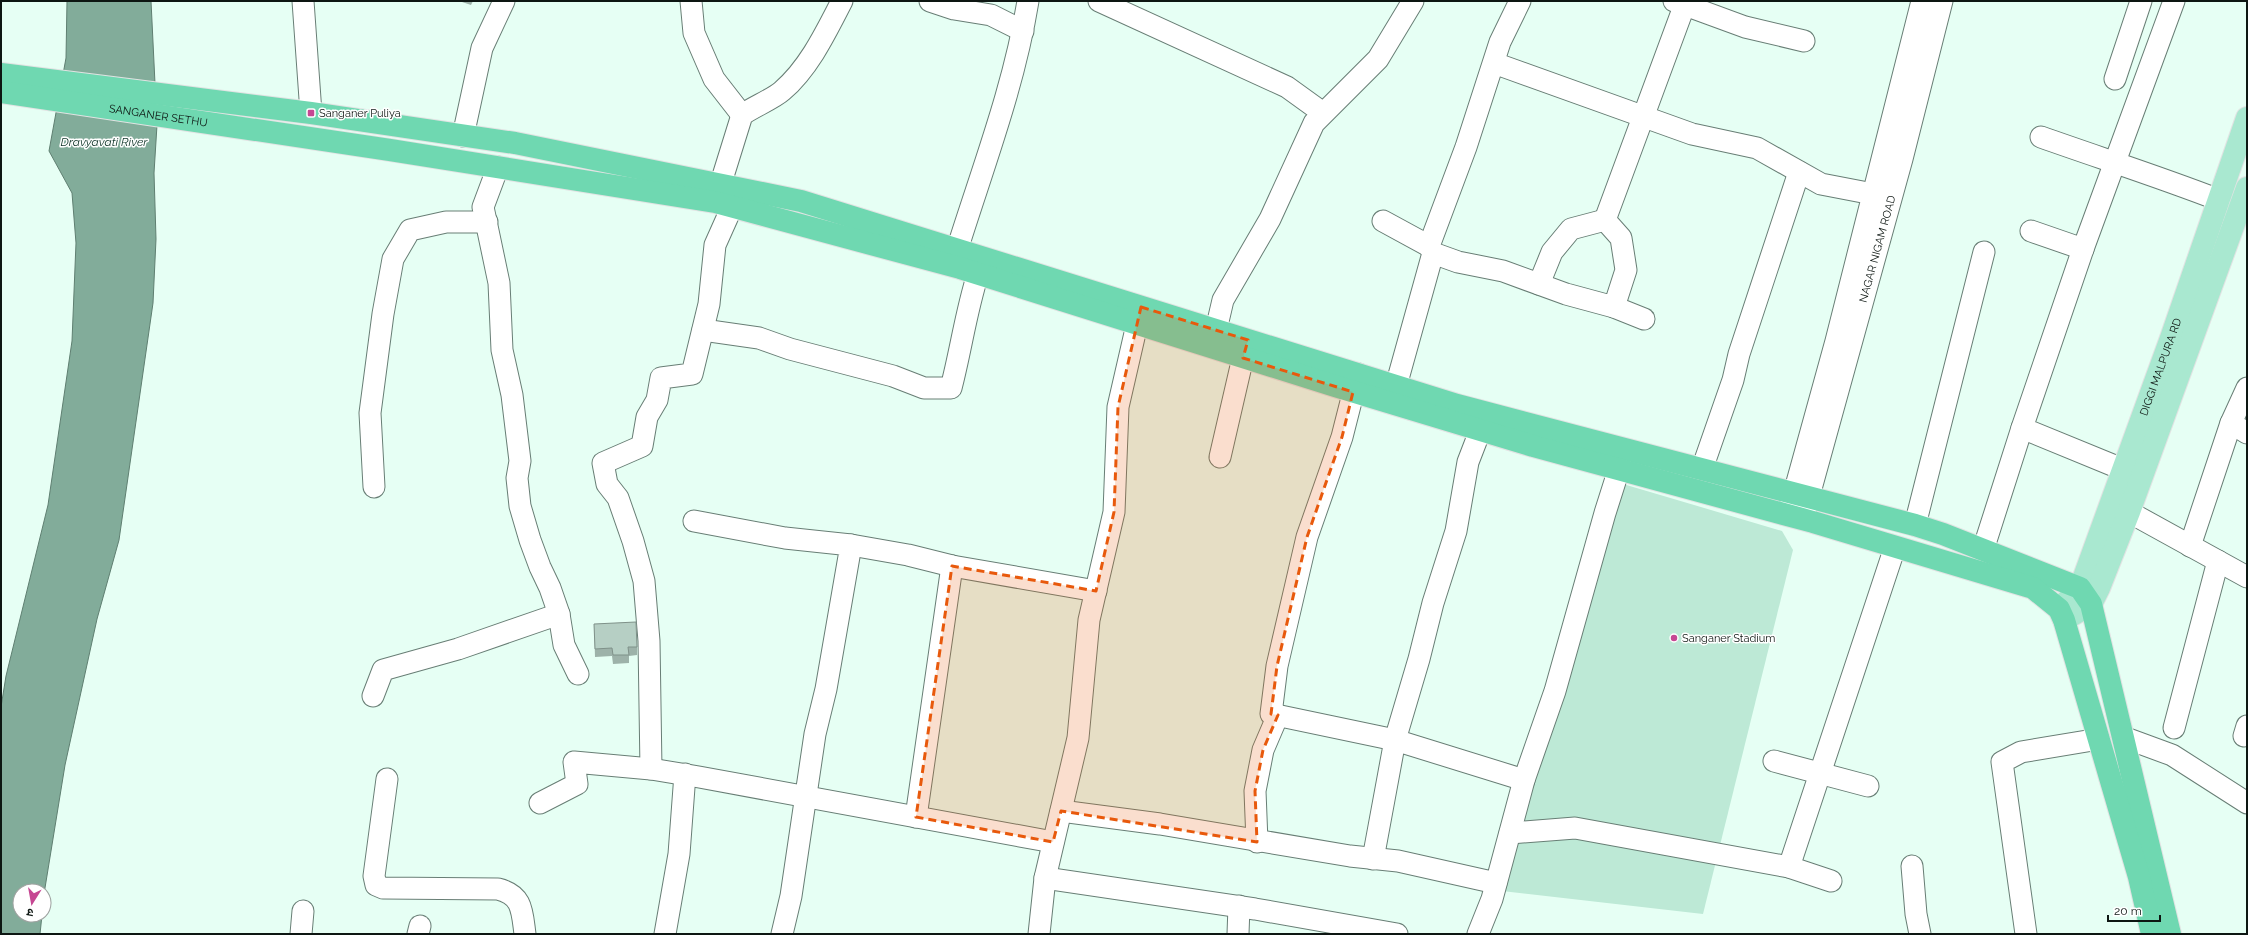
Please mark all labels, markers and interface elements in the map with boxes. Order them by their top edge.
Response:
street label: SANGANER SETHU [108,102,208,129]
place label: Sanganer Puliya [319,107,401,120]
marker: Sanganer Puliya [306,108,316,118]
water label: Dravyavati River [61,135,148,149]
street label: NAGAR NIGAM ROAD [1856,194,1898,304]
street label: DIGGI MALPURA RD [2137,316,2184,417]
place label: Sanganer Stadium [1682,632,1775,645]
marker: Sanganer Stadium [1669,633,1679,643]
north arrow [12,883,52,923]
scale bar [2108,897,2160,923]
text: 20 m [2114,904,2142,918]
text: उ [25,905,35,919]

